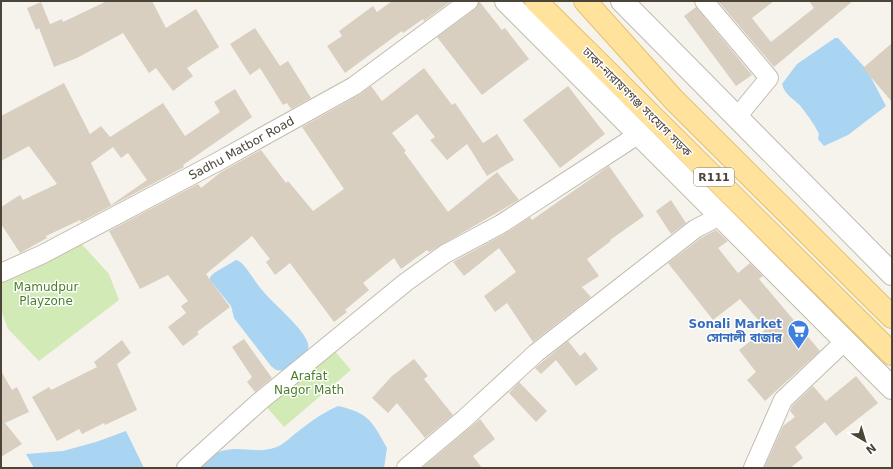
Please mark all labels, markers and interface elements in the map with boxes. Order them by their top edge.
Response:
street label: ঢাকা-নারায়ণগঞ্জ সংযোগ সড়ক [579,44,695,160]
street label: Sadhu Matbor Road [186,114,297,183]
road number: R111 [694,168,734,186]
park label: Mamudpur Playzone [14,280,78,308]
place label: Sonali Market সোনালী বাজার [689,317,783,345]
supermarket icon: Sonali Market সোনালী বাজার [785,318,811,351]
park label: Arafat Nagor Math [274,369,344,397]
north arrow [845,421,885,461]
text: N [863,441,878,456]

